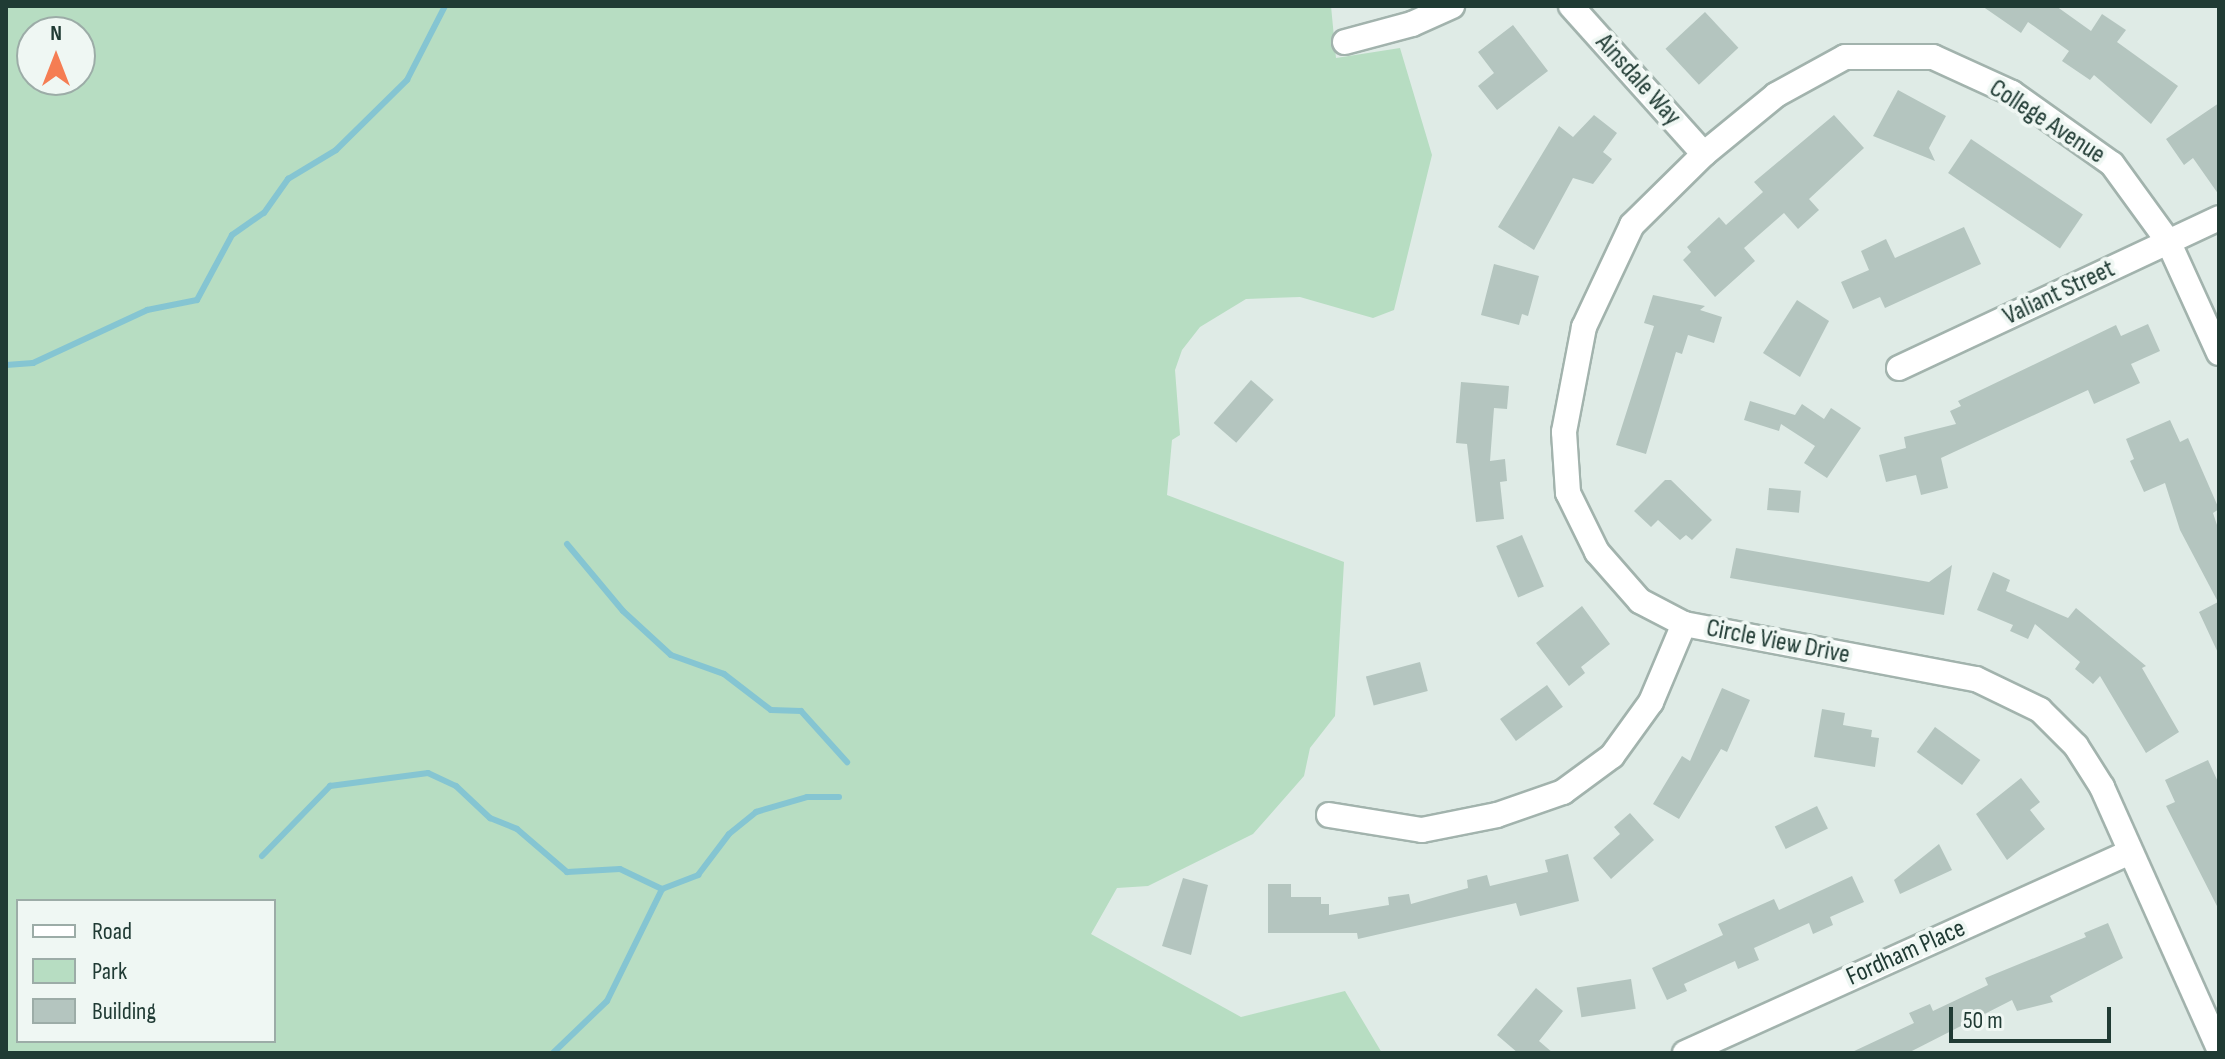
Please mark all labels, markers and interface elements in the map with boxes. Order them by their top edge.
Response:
north arrow [16,16,96,96]
text: N [50,20,62,47]
street label: Ainsdale Way [1589,28,1687,132]
street label: College Avenue [1983,73,2111,171]
street label: Valiant Street [1998,254,2120,332]
street label: Circle View Drive [1704,613,1852,671]
legend [16,899,276,1043]
street label: Fordham Place [1842,913,1970,993]
text: Road [92,917,132,946]
text: Park [92,957,127,986]
scale bar [1953,991,2115,1041]
text: Building [92,997,156,1026]
text: 50 m [1963,1006,2003,1035]

